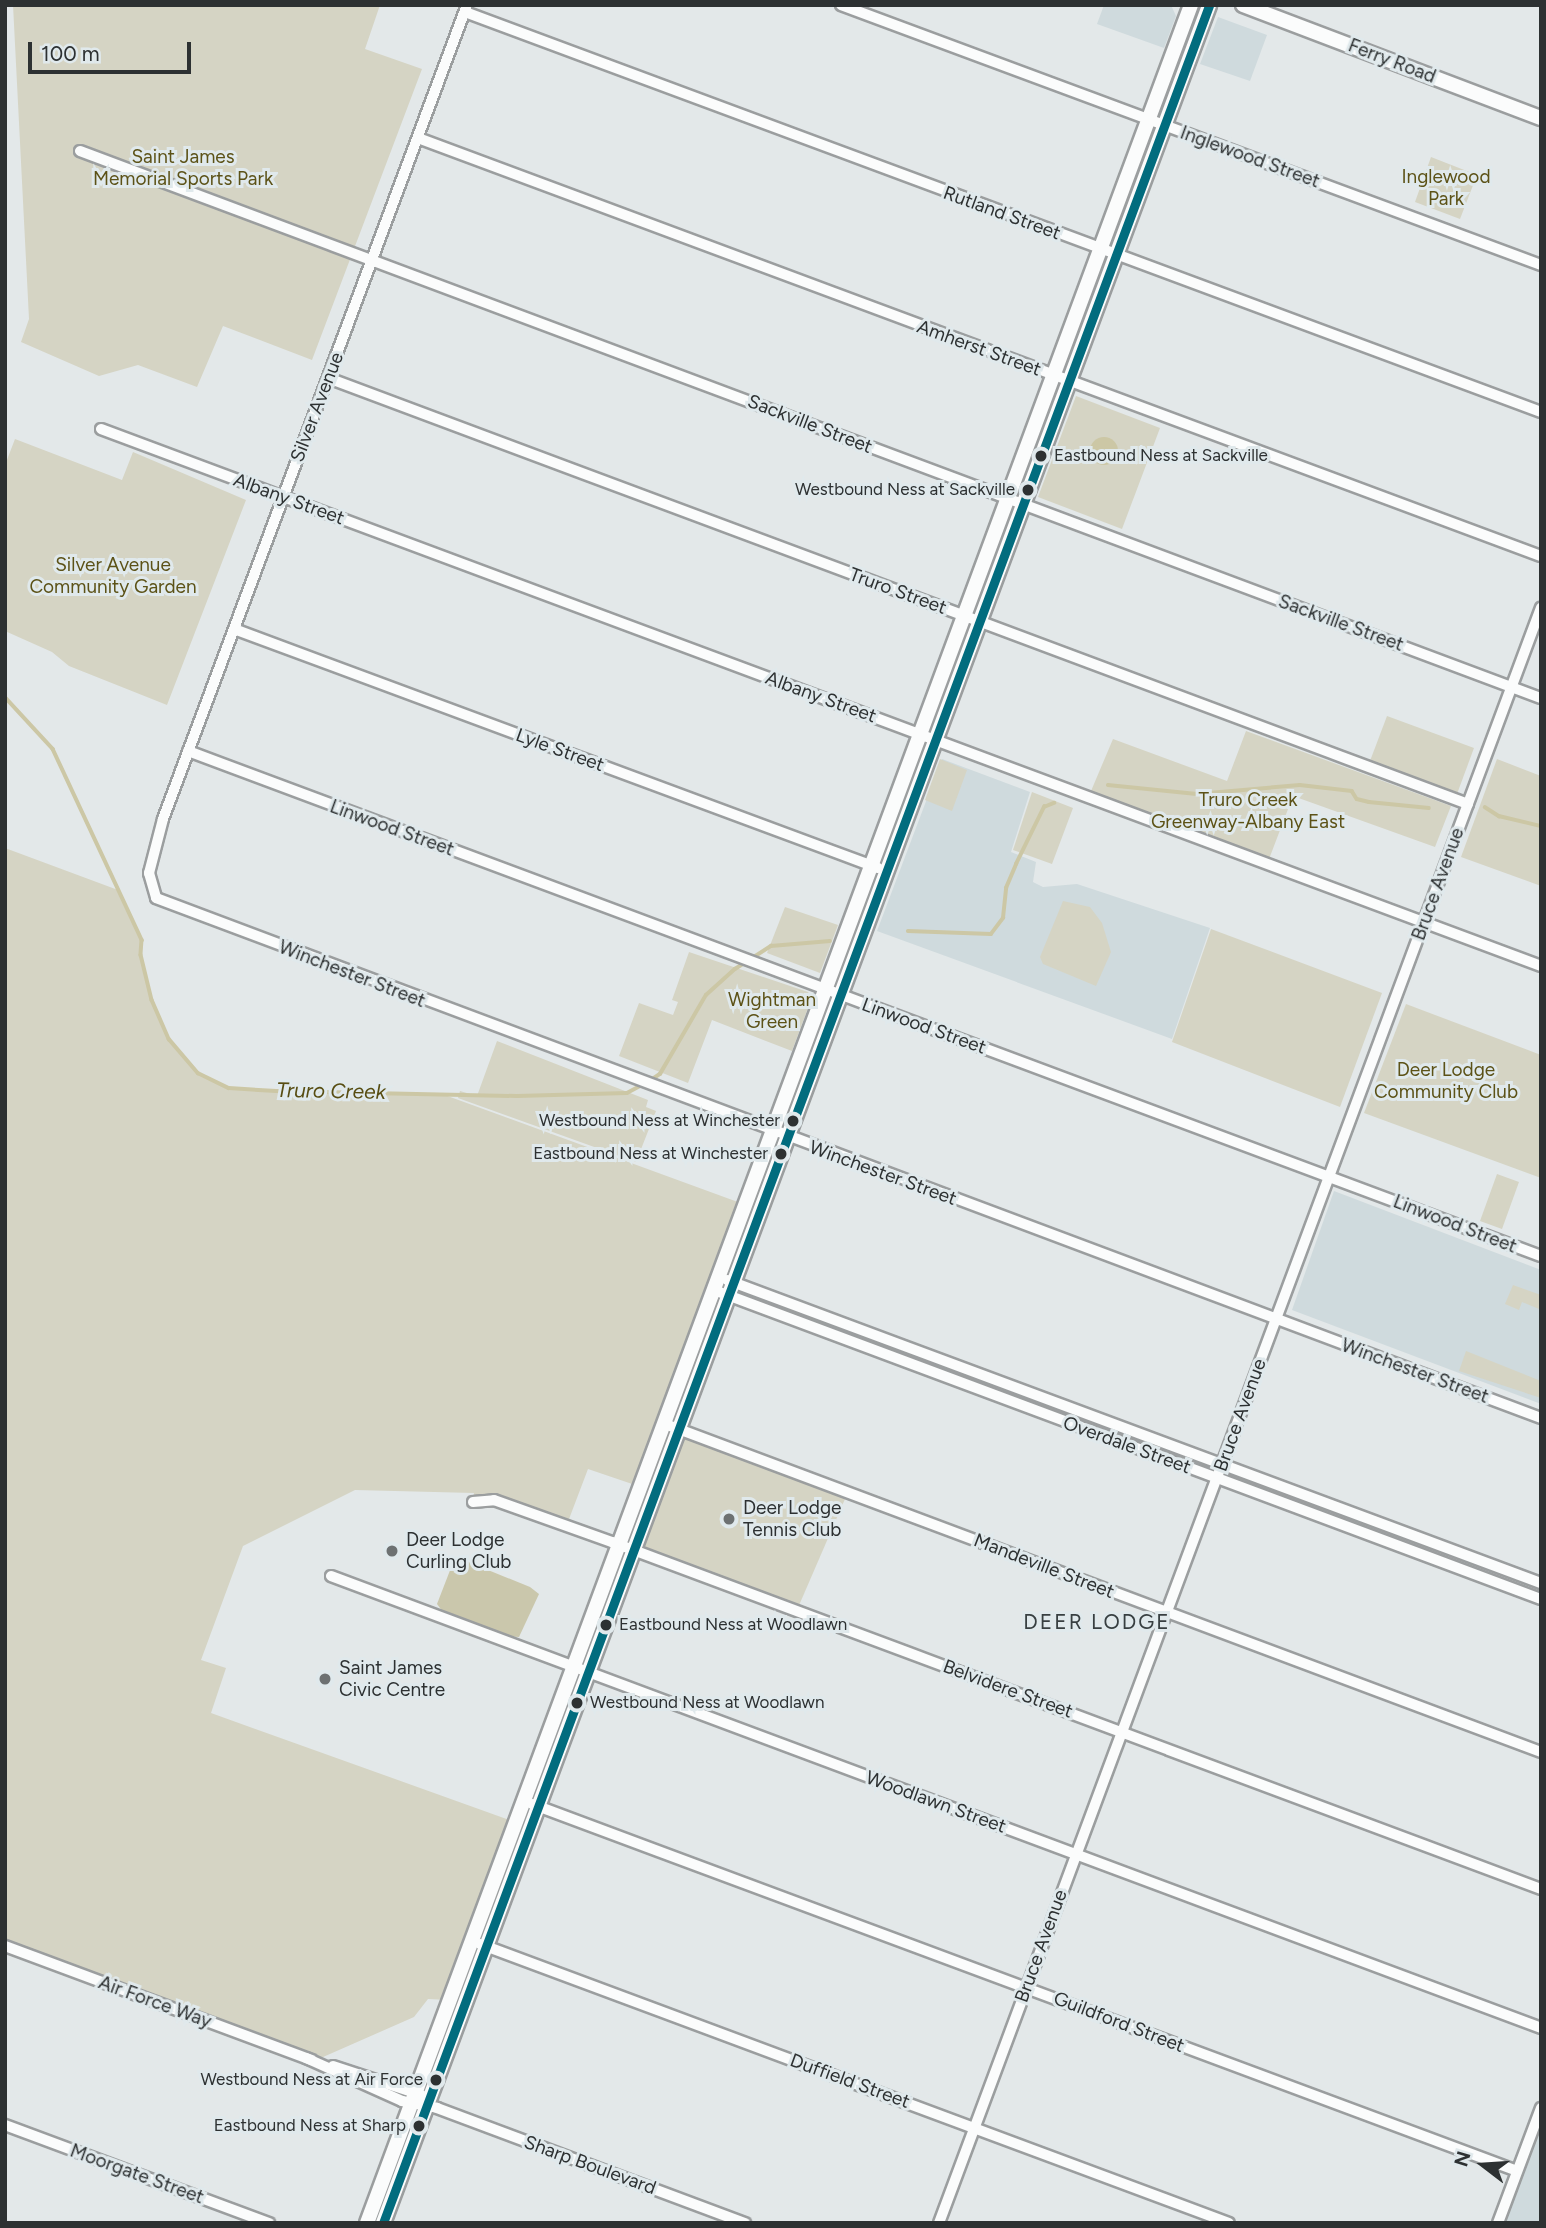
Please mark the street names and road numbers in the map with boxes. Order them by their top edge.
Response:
street label: Ferry Road [1345,34,1439,88]
street label: Inglewood Street [1177,121,1323,193]
street label: Rutland Street [940,181,1064,245]
street label: Amherst Street [914,315,1044,381]
street label: Silver Avenue [286,349,348,465]
street label: Sackville Street [744,390,876,458]
street label: Albany Street [230,468,348,530]
street label: Truro Street [846,563,950,619]
street label: Sackville Street [1275,590,1407,656]
street label: Albany Street [762,666,880,728]
street label: Lyle Street [513,724,607,776]
street label: Linwood Street [327,795,457,861]
street label: Bruce Avenue [1407,825,1469,943]
street label: Winchester Street [275,936,429,1012]
street label: Linwood Street [859,993,989,1059]
street label: Winchester Street [806,1136,960,1210]
street label: Linwood Street [1390,1190,1520,1258]
street label: Winchester Street [1338,1334,1492,1408]
street label: Bruce Avenue [1209,1356,1271,1474]
street label: Overdale Street [1060,1411,1194,1479]
street label: Mandeville Street [971,1529,1117,1603]
street label: Belvidere Street [940,1655,1076,1723]
street label: Woodlawn Street [863,1766,1009,1838]
street label: Bruce Avenue [1010,1887,1072,2005]
street label: Air Force Way [95,1971,215,2033]
street label: Guildford Street [1050,1987,1188,2057]
street label: Duffield Street [787,2049,913,2113]
street label: Sharp Boulevard [521,2131,659,2199]
street label: Moorgate Street [67,2139,207,2209]

